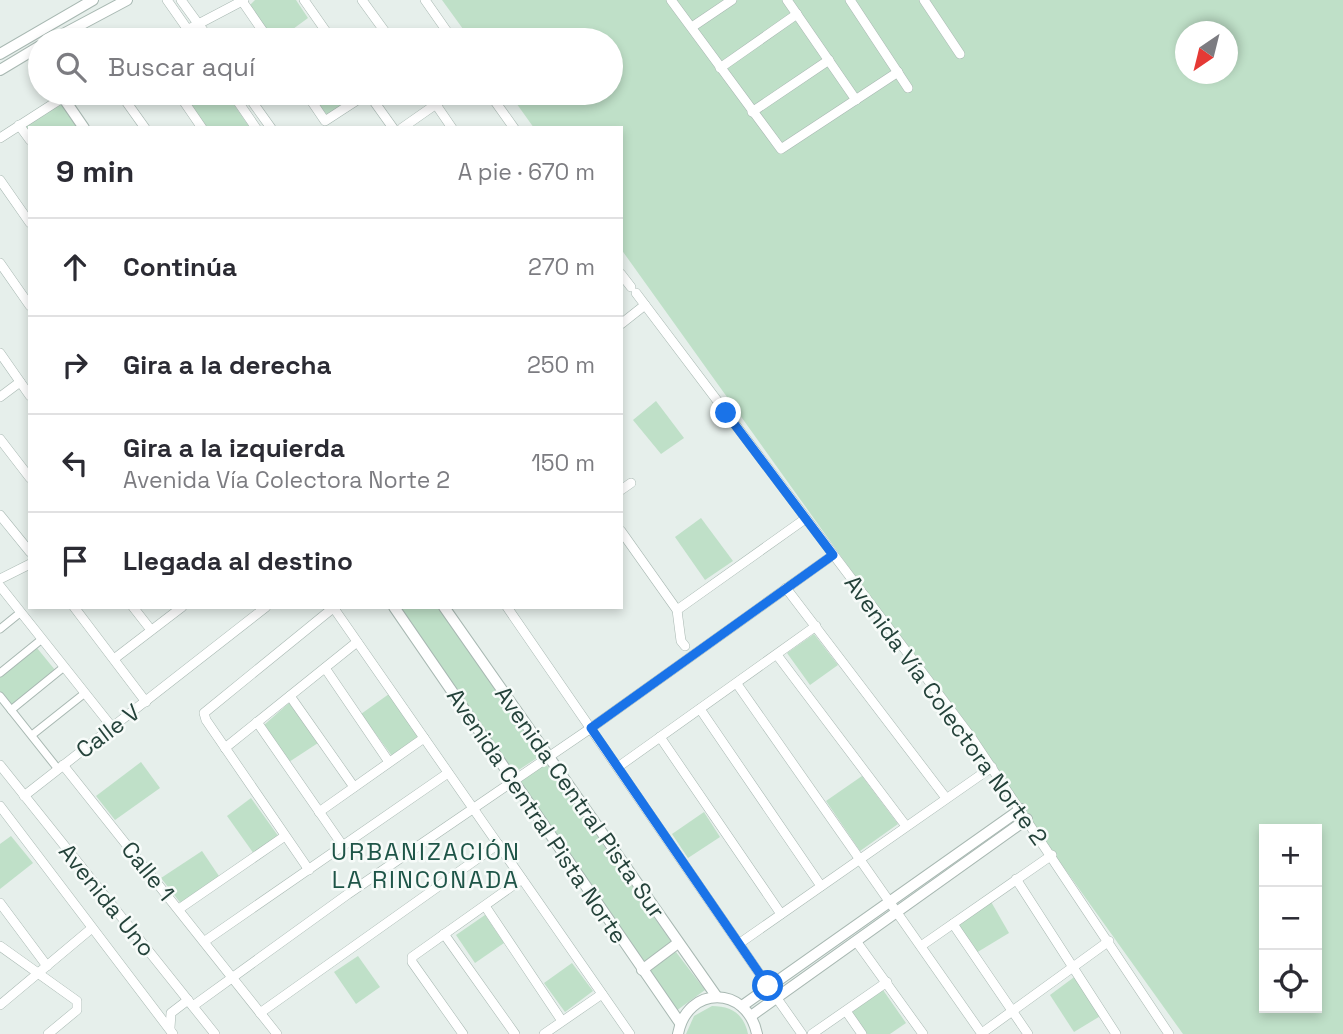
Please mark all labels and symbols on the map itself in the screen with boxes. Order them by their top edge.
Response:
north arrow [1175,21,1238,84]
route end [710,397,741,428]
street label: Avenida Vía Colectora Norte 2 [838,569,1054,851]
street label: Avenida Central Pista Sur [488,680,672,924]
street label: Avenida Central Pista Norte [440,682,634,950]
street label: Calle V [70,697,146,765]
street label: Calle 1 [115,835,181,907]
district label: URBANIZACIÓN LA RINCONADA [331,836,521,895]
street label: Avenida Uno [52,837,162,963]
route start [752,970,783,1001]

